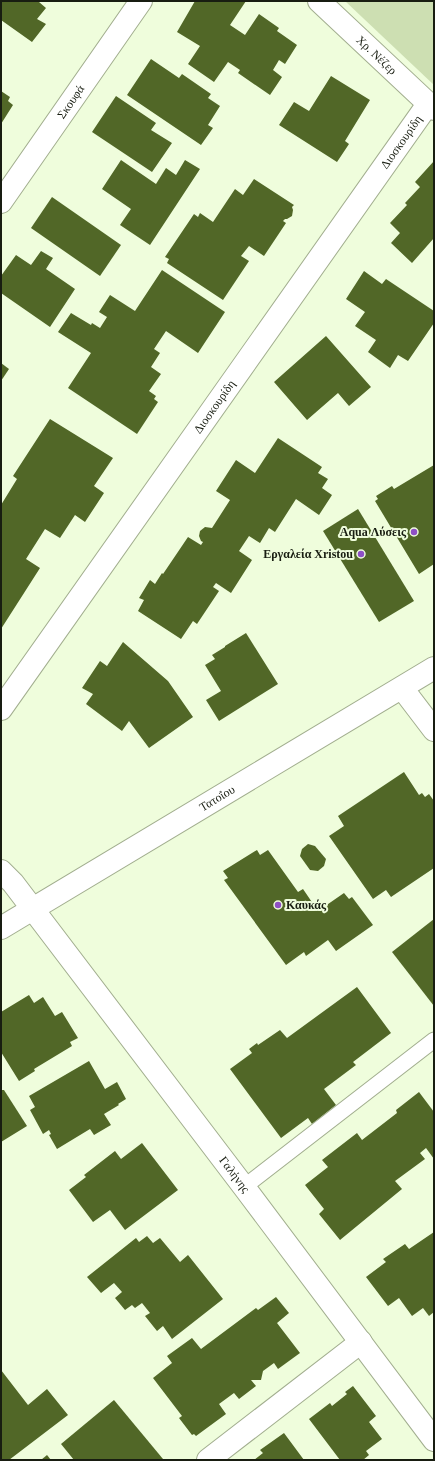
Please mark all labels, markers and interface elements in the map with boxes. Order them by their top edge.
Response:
street label: Χρ. Νέζερ [353,33,400,77]
street label: Σκουφά [54,82,88,121]
street label: Διοσκουρίδη [377,112,425,172]
street label: Διοσκουρίδη [191,377,238,436]
place label: Aqua Λύσεις [340,525,407,539]
marker: Aqua Λύσεις [409,527,419,537]
place label: Εργαλεία Xristou [263,547,353,561]
marker: Εργαλεία Xristou [356,549,366,559]
street label: Τατοΐου [197,782,237,814]
place label: Καυκάς [286,898,327,912]
marker: Καυκάς [273,900,283,910]
street label: Γαλήνης [216,1154,253,1195]

